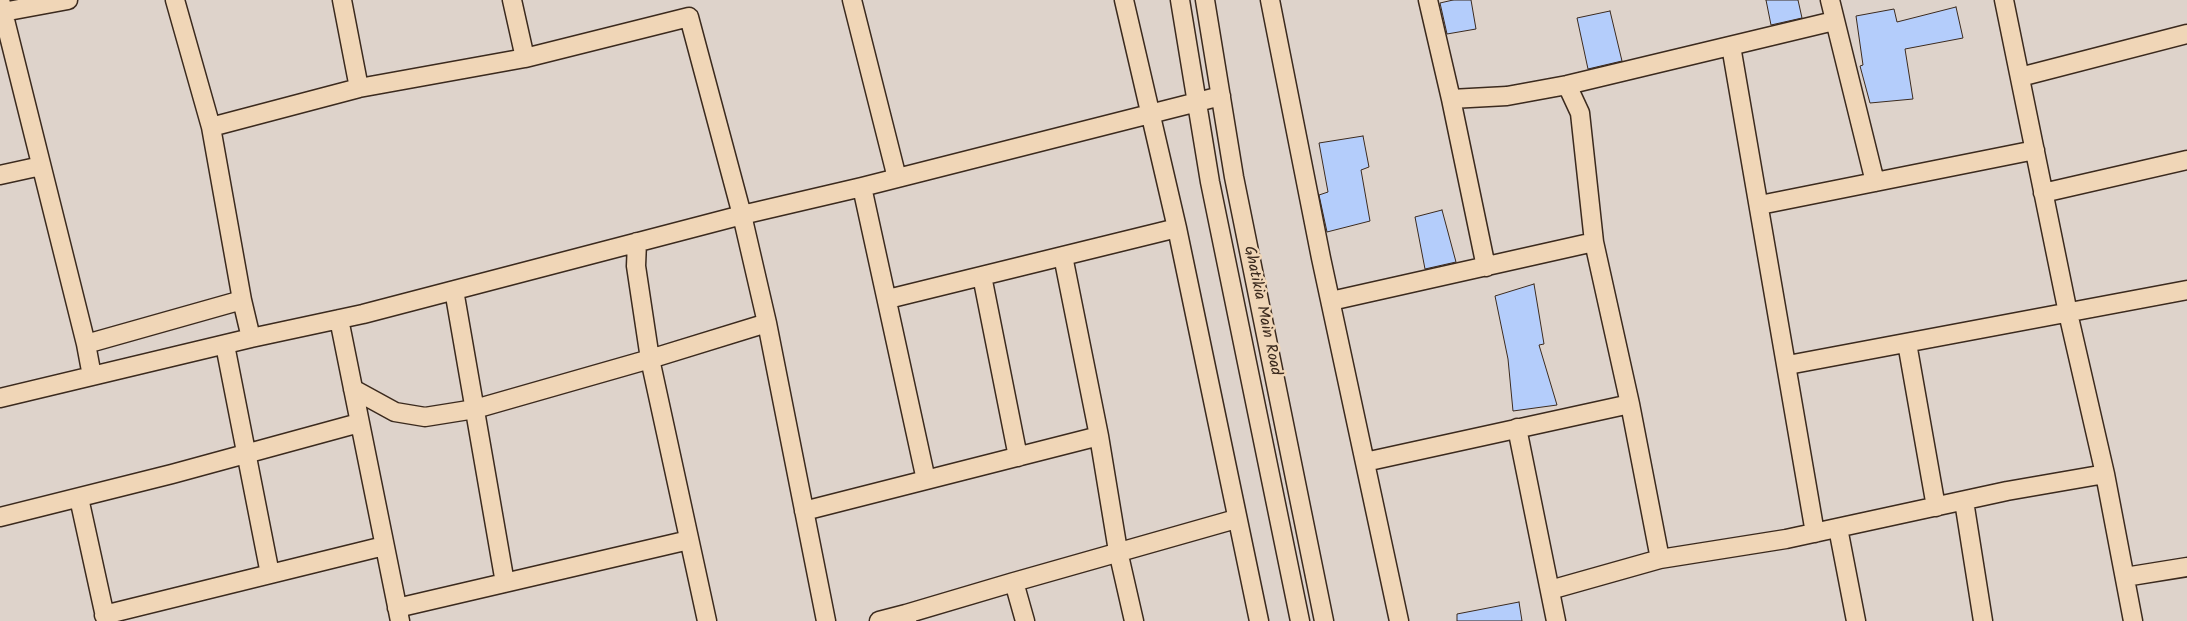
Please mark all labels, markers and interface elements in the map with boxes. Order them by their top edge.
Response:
street label: Ghatikia Main Road [1238,244,1284,378]

